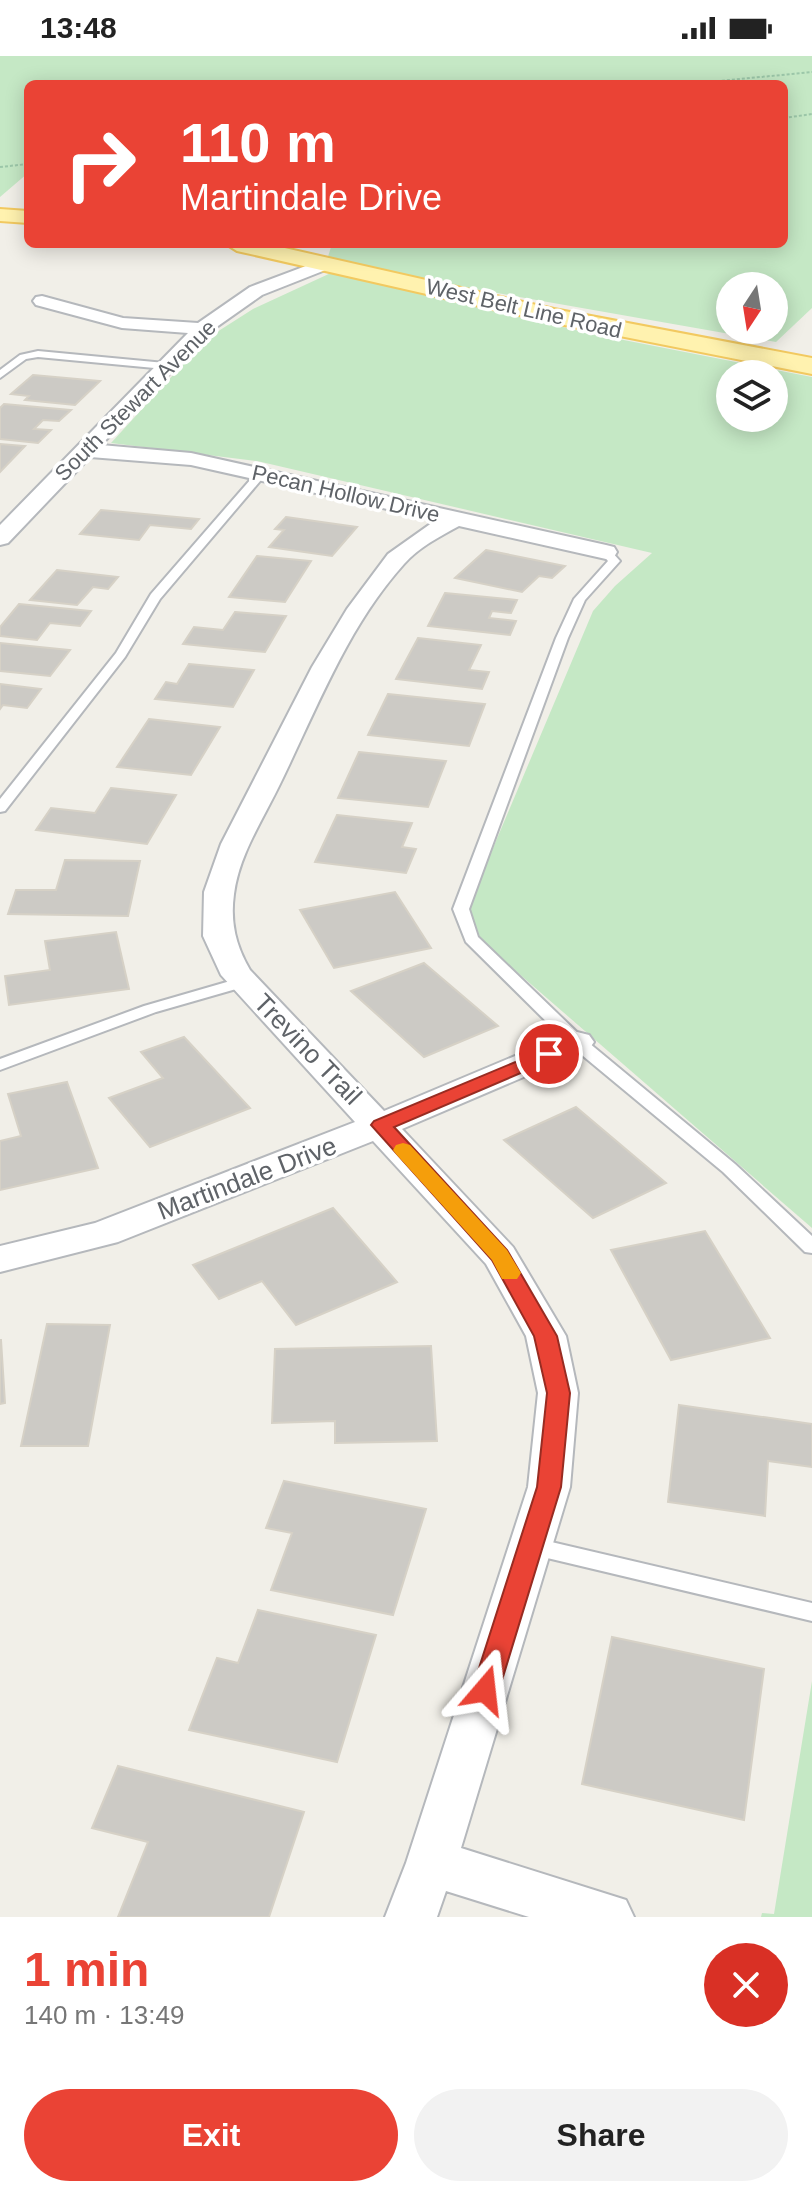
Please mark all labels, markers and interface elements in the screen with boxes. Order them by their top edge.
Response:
text: 13:48 [40,11,117,44]
text: 110 m [180,111,336,174]
icon: right [48,112,152,216]
text: Martindale Drive [180,177,442,218]
north arrow [716,272,788,344]
map controls [716,272,788,432]
street label: West Belt Line Road [424,274,624,343]
street label: South Stewart Avenue [50,315,221,486]
button: layers [716,360,788,432]
street label: Pecan Hollow Drive [250,460,442,527]
street label: Trevino Trail [248,987,368,1111]
pin [515,1020,583,1088]
icon: arrive [527,1032,571,1076]
street label: Martindale Drive [153,1130,341,1226]
position arrow [443,1648,527,1732]
text: 1 min [24,1943,149,1996]
button: close [704,1943,788,2027]
text: 140 m · 13:49 [24,2000,184,2030]
button: Exit [24,2089,398,2181]
button: Share [414,2089,788,2181]

